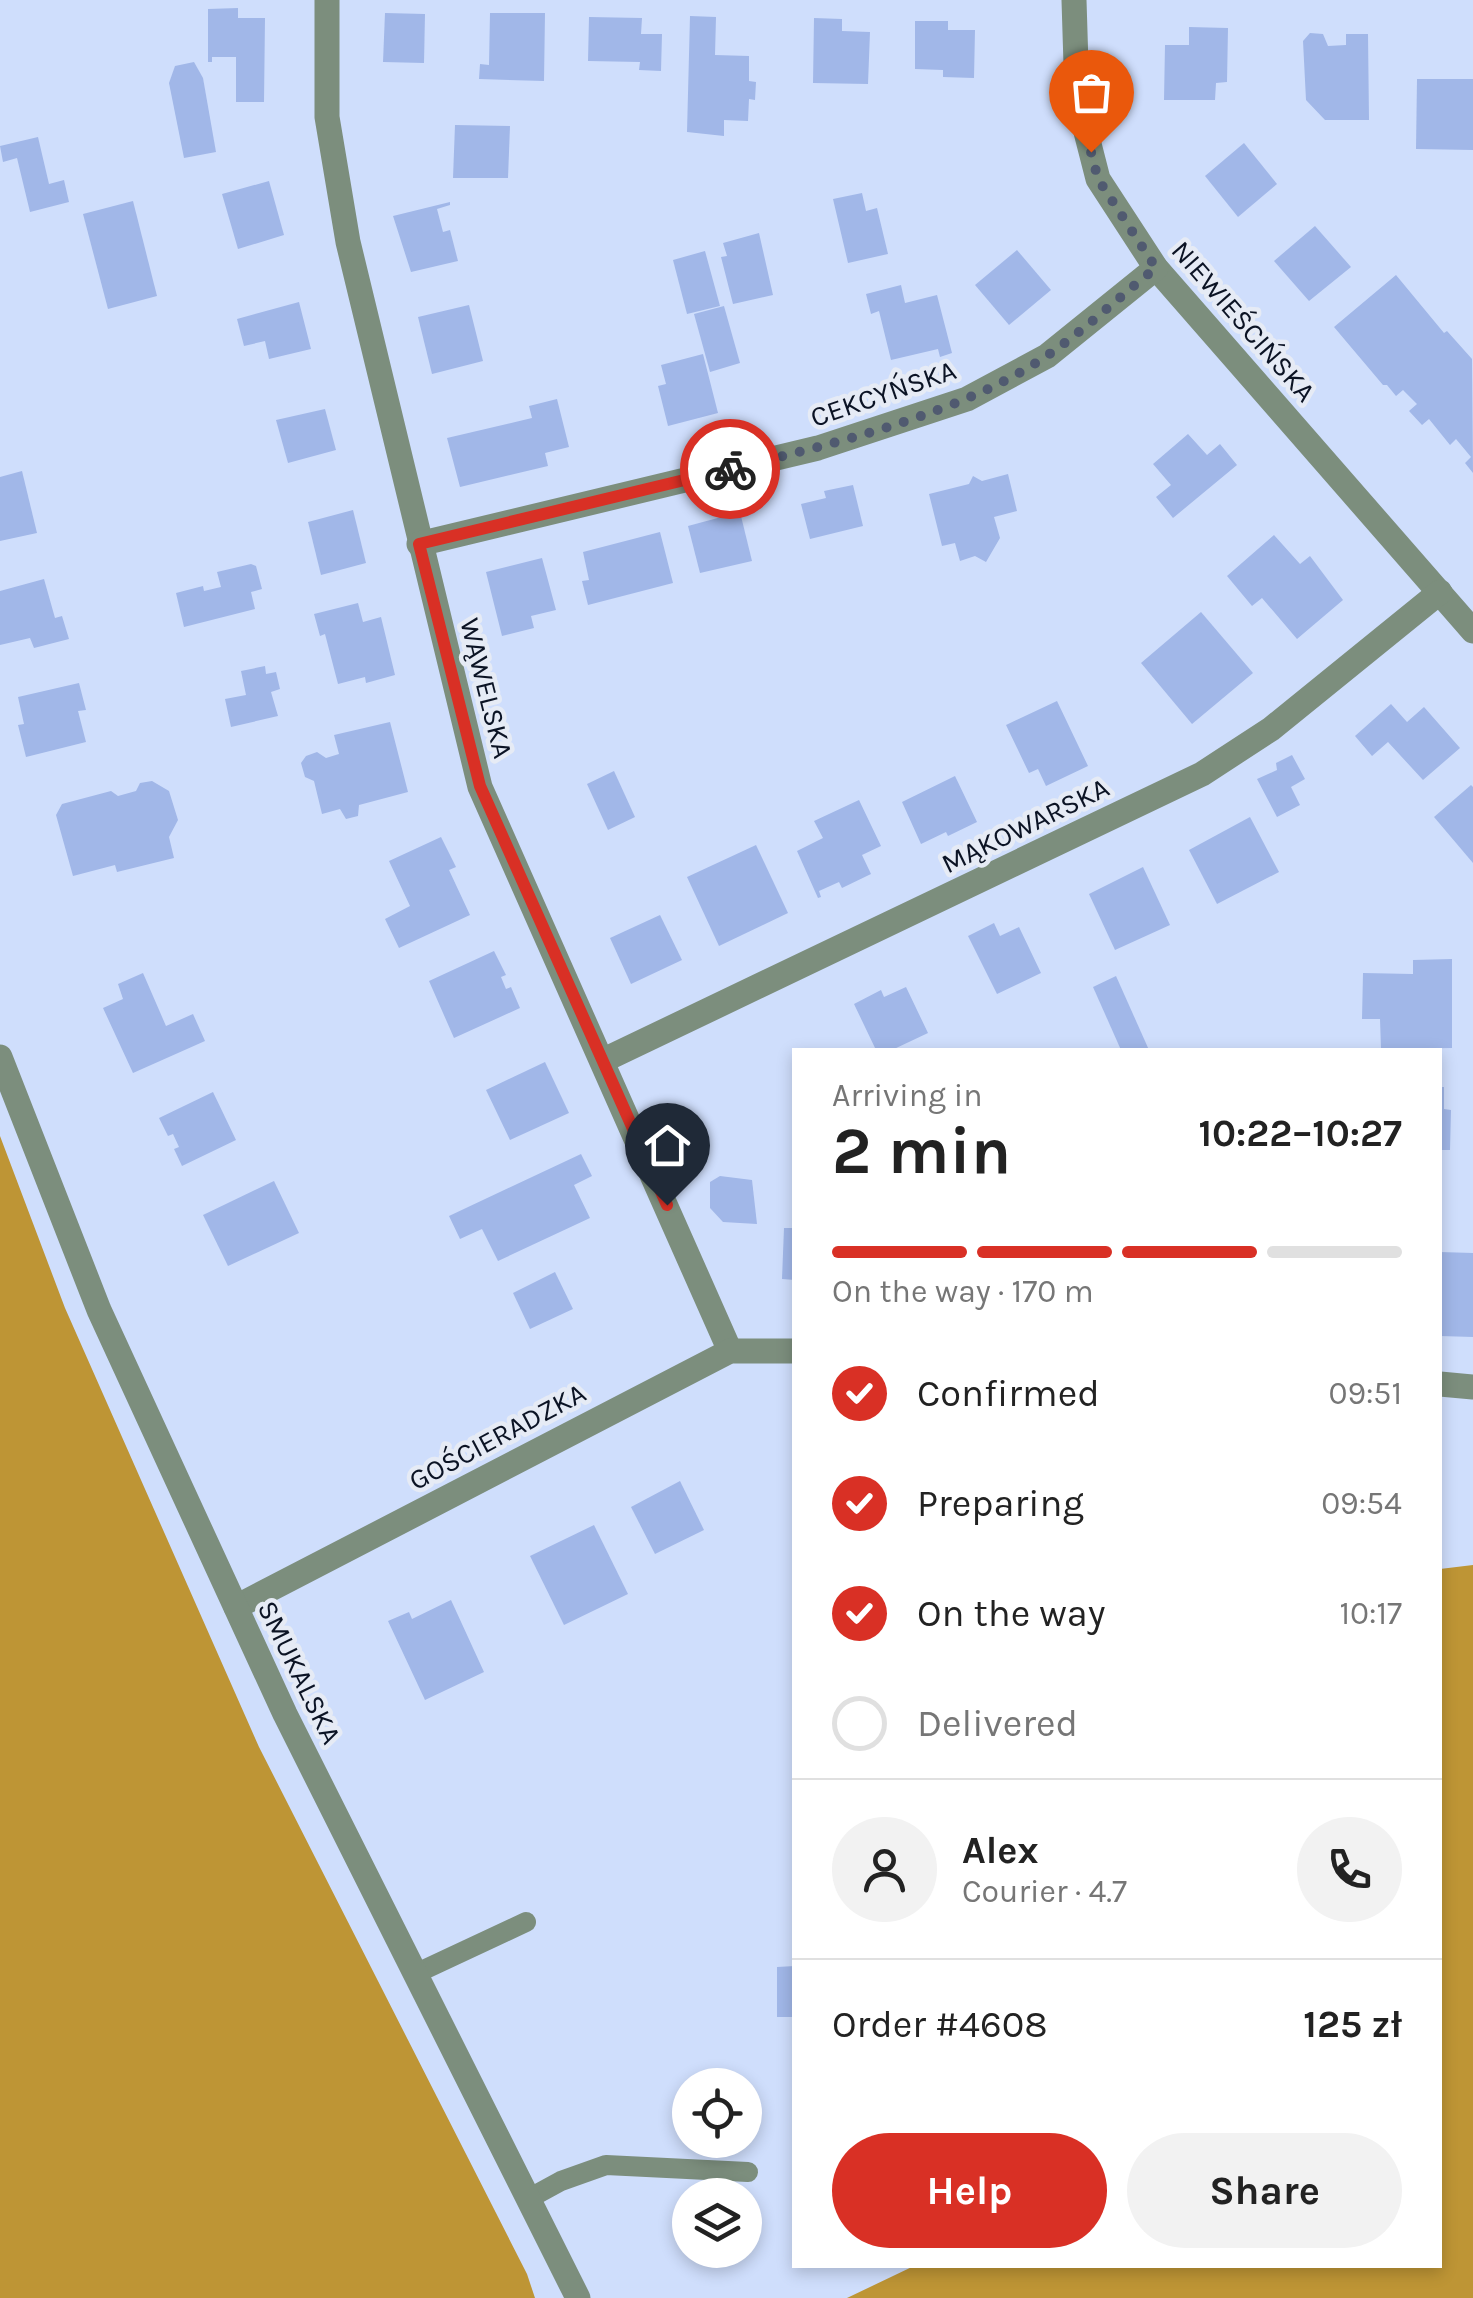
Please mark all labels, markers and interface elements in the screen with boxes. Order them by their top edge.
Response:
pin [1049,50,1134,153]
icon: bag [1064,65,1119,120]
street label: NIEWIEŚCIŃSKA [1165,233,1323,409]
street label: CEKCYŃSKA [806,352,960,434]
courier [680,419,780,519]
icon: bike [703,442,758,497]
street label: WĄWELSKA [453,615,520,762]
street label: MĄKOWARSKA [936,771,1114,880]
text: Arriving in [832,1077,983,1114]
pin [625,1103,710,1206]
text: 10:22–10:27 [1199,1111,1402,1156]
text: 2 min [832,1113,1011,1189]
icon: home [640,1118,695,1173]
text: On the way · 170 m [832,1273,1094,1310]
icon: check [832,1366,887,1421]
text: Confirmed [917,1371,1100,1416]
text: 09:51 [1328,1375,1402,1412]
street label: GOŚCIERADZKA [403,1376,591,1497]
icon: check [832,1476,887,1531]
text: Preparing [917,1481,1084,1526]
text: 09:54 [1321,1485,1402,1522]
icon: check [832,1586,887,1641]
text: On the way [917,1591,1105,1636]
street label: SMUKALSKA [251,1595,348,1749]
text: 10:17 [1339,1595,1402,1632]
text: Delivered [917,1701,1078,1746]
button: person [832,1817,937,1922]
button: phone [1297,1817,1402,1922]
text: Alex [962,1828,1039,1873]
text: Courier · 4.7 [962,1873,1127,1910]
text: Order #4608 [832,2002,1048,2047]
text: 125 zł [1303,2002,1402,2047]
map controls [672,2068,762,2268]
button: locate [672,2068,762,2158]
button: Help [832,2133,1107,2248]
button: Share [1127,2133,1402,2248]
button: layers [672,2178,762,2268]

